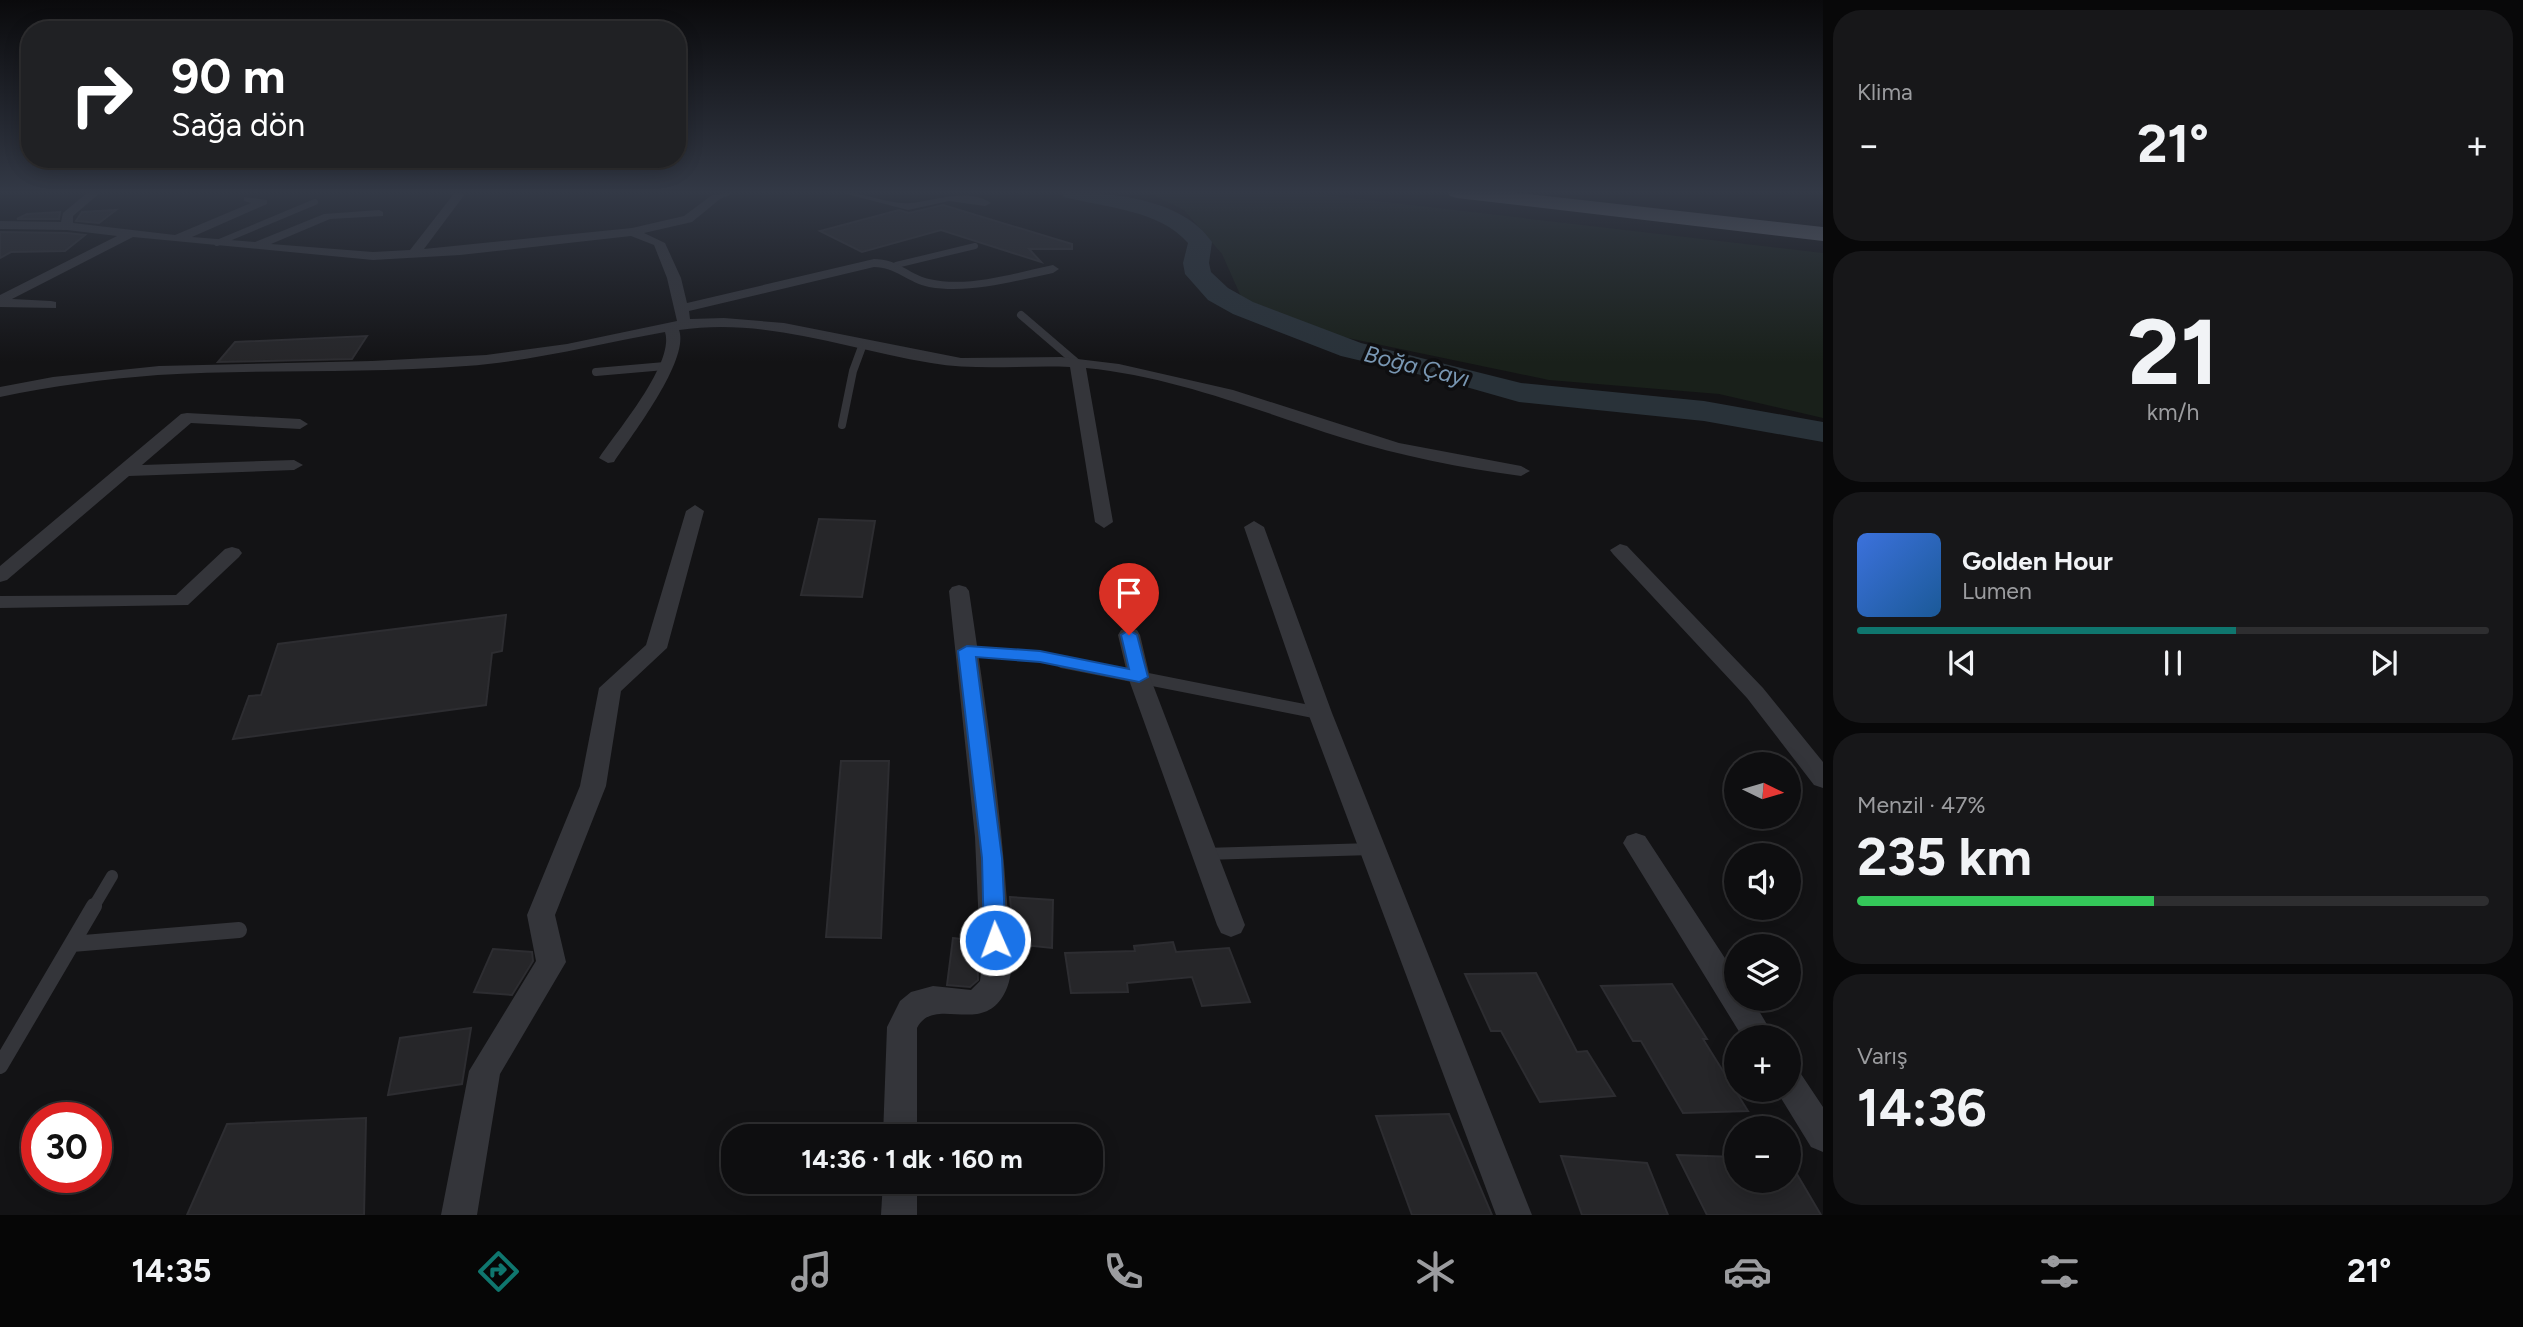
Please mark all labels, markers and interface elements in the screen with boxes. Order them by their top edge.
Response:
text: 90 m [171,46,286,105]
icon: right [56,49,147,140]
text: Klima [1857,78,1913,106]
text: Sağa dön [171,106,305,144]
text: 21° [2137,113,2209,175]
text: − [1857,122,1881,168]
text: + [2465,122,2489,168]
text: 21 [2127,298,2219,407]
water label: Boğa Çayı [1361,339,1473,393]
text: km/h [2147,398,2199,426]
text: Golden Hour [1962,545,2113,577]
pin [1099,563,1159,635]
icon: arrive [1110,574,1148,612]
text: Lumen [1962,577,2032,605]
icon: previous [1943,644,1981,682]
icon: pause [2154,644,2192,682]
icon: next [2365,644,2403,682]
north arrow [1724,752,1801,830]
map controls [1724,752,1801,1193]
text: Menzil · 47% [1857,791,1985,819]
text: 235 km [1857,826,2032,888]
button: sound [1724,843,1801,920]
position arrow [958,903,1032,977]
button: layers [1724,934,1801,1011]
button: + [1724,1025,1801,1102]
text: Varış [1857,1042,1908,1070]
text: 14:36 [1857,1077,1987,1139]
speed limit sign: 30 [21,1102,112,1193]
button: − [1724,1116,1801,1193]
text: 14:36 · 1 dk · 160 m [801,1143,1023,1175]
icon: directions [474,1247,523,1296]
icon: music [787,1247,836,1296]
icon: phone [1099,1247,1148,1296]
icon: climate [1411,1247,1460,1296]
icon: car [1723,1247,1772,1296]
icon: filters [2035,1247,2084,1296]
text: 14:35 [132,1252,211,1290]
text: 21° [2347,1252,2391,1290]

